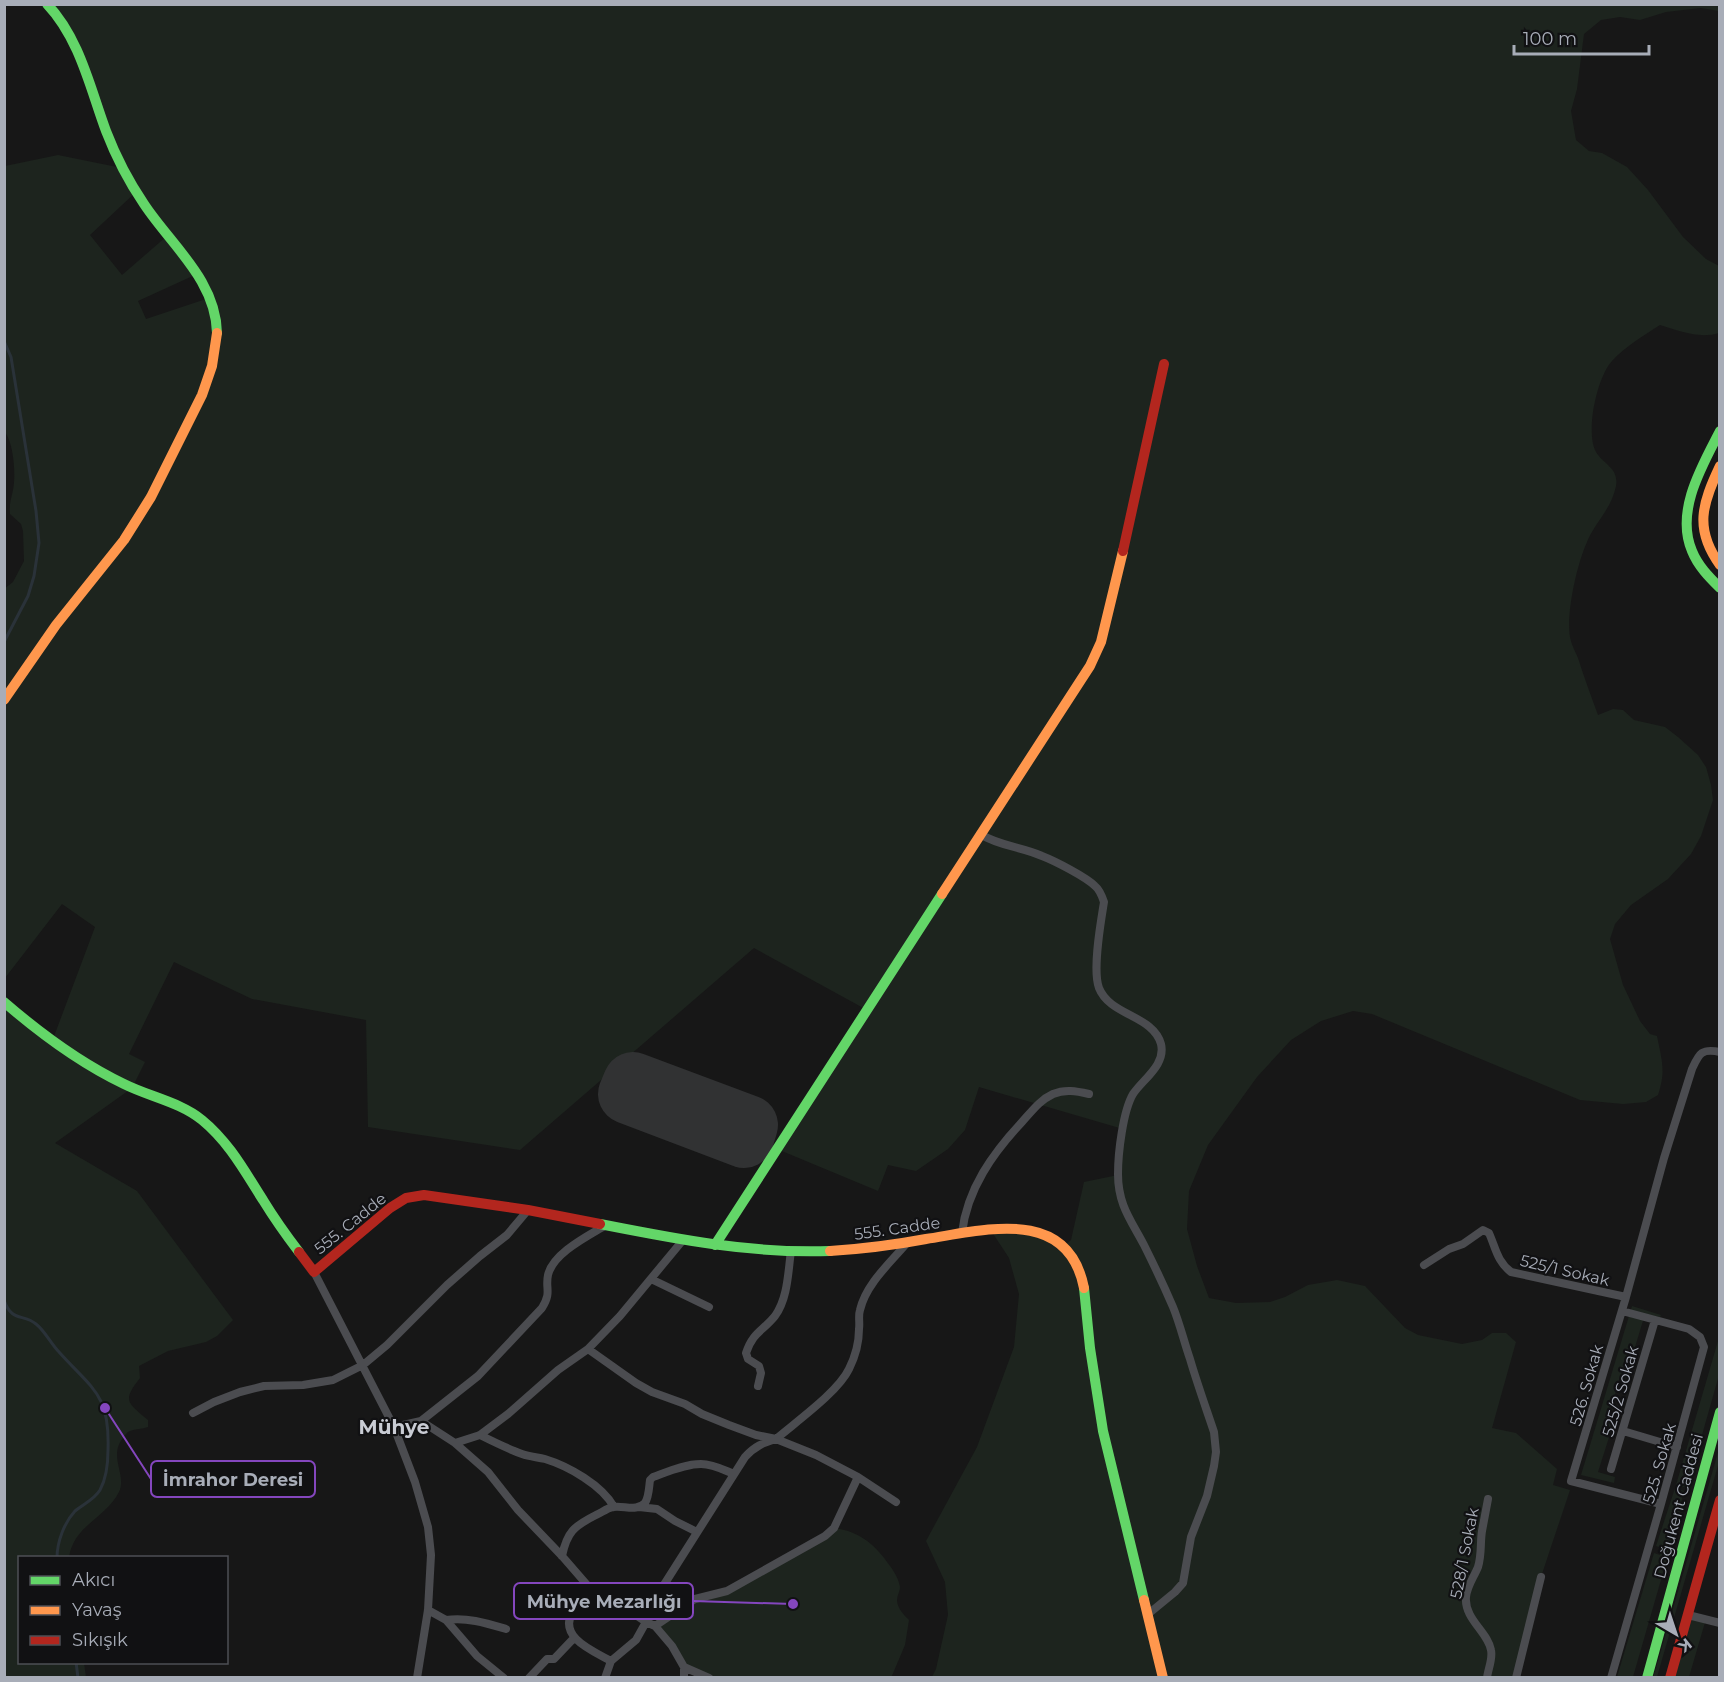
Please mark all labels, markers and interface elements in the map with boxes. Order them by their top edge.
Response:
scale bar [1514,18,1649,56]
text: 100 m [1523,28,1577,50]
street label: 555. Cadde [311,1189,390,1258]
street label: 555. Cadde [853,1213,941,1244]
street label: 525/1 Sokak [1518,1251,1612,1290]
street label: 526. Sokak [1566,1342,1607,1428]
street label: 525/2 Sokak [1598,1343,1643,1439]
district label: Mühye [359,1415,429,1439]
street label: 525. Sokak [1639,1420,1680,1506]
street label: Doğukent Caddesi [1650,1431,1707,1581]
callout: İmrahor Deresi [151,1461,315,1497]
text: İmrahor Deresi [163,1469,303,1491]
street label: 528/1 Sokak [1446,1506,1483,1600]
legend [18,1556,228,1664]
text: Akıcı [72,1569,115,1591]
callout: Mühye Mezarlığı [514,1583,693,1619]
text: Mühye Mezarlığı [527,1591,681,1613]
text: Yavaş [72,1599,122,1621]
north arrow [1646,1604,1706,1664]
text: Sıkışık [72,1629,128,1651]
text: K [1674,1634,1696,1657]

